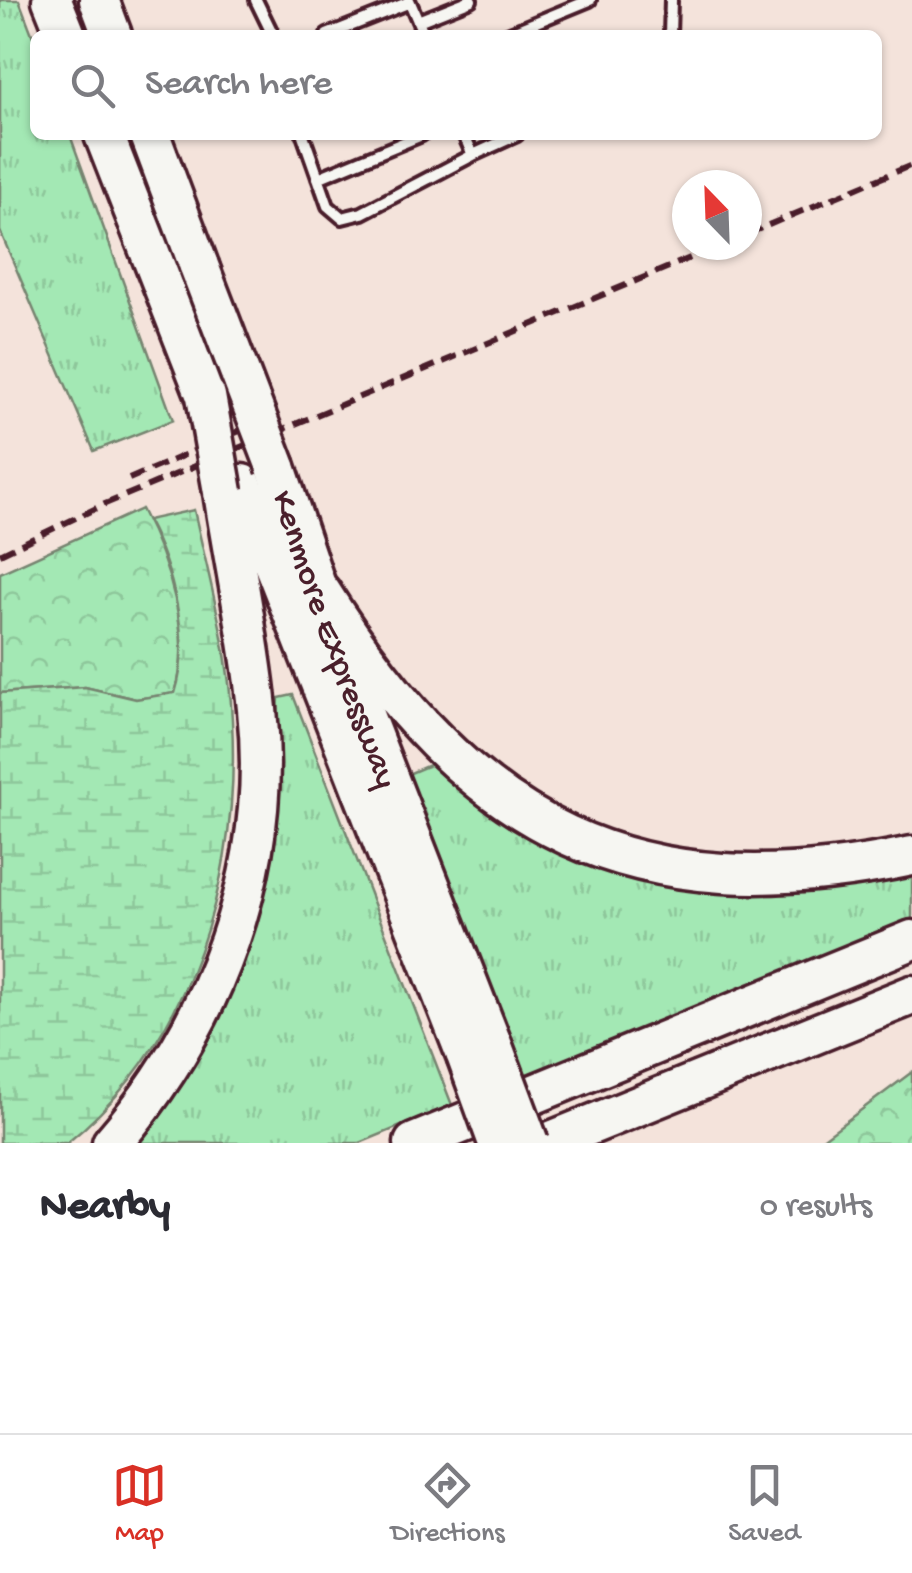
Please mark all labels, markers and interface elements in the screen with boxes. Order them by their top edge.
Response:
search box [30,30,882,140]
icon: search [65,58,120,113]
text: Search here [145,63,332,107]
north arrow [672,170,762,260]
street label: Kenmore Expressway [259,486,405,795]
text: Nearby [40,1184,170,1233]
text: 0 results [760,1189,872,1227]
tab: Map [112,1458,167,1551]
tab: Directions [391,1458,505,1551]
tab: Saved [728,1458,800,1551]

